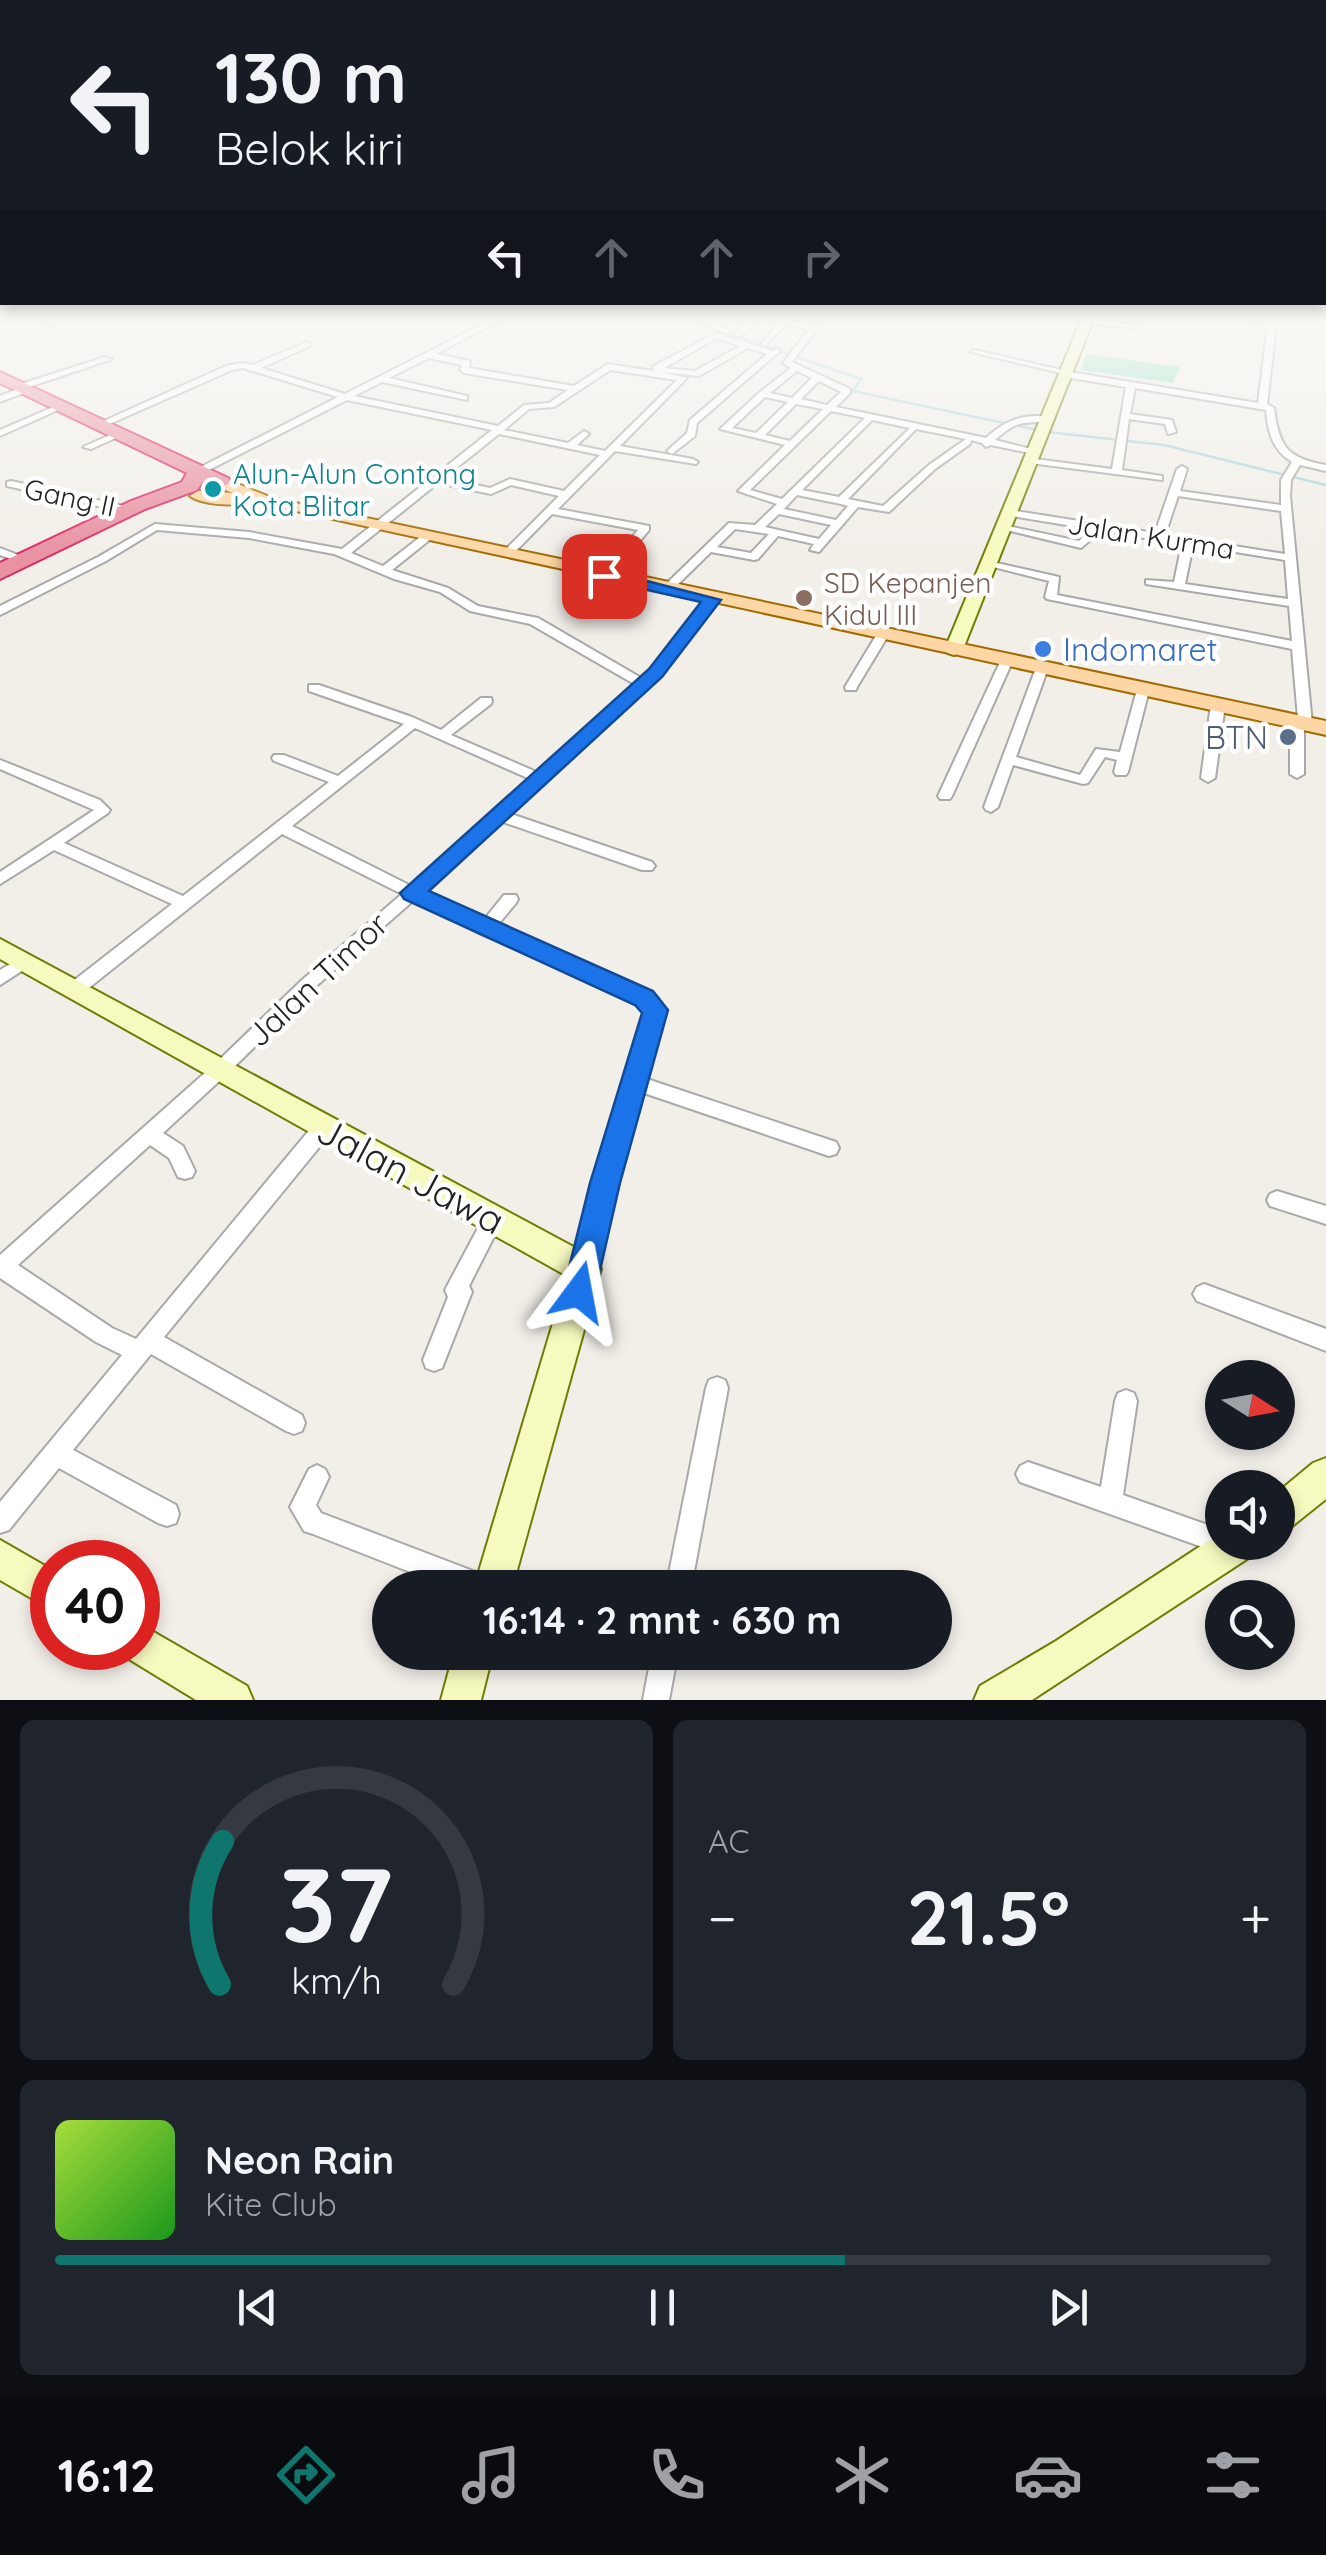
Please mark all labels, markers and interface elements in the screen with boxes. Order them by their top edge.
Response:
text: 130 m [215,33,407,121]
icon: left [50,40,180,170]
text: Belok kiri [215,120,404,176]
icon: left [479,230,534,285]
icon: ahead [584,230,639,285]
icon: ahead [689,230,744,285]
icon: right [794,230,849,285]
place label: Alun-Alun Contong Kota Blitar [233,456,476,523]
street label: Gang II [21,470,119,524]
marker: Alun-Alun Contong Kota Blitar [202,478,224,500]
street label: Jalan Kurma [1065,506,1237,566]
pin [562,534,647,619]
icon: arrive [577,549,632,604]
place label: SD Kepanjen Kidul III [824,565,991,632]
marker: SD Kepanjen Kidul III [793,587,815,609]
place label: Indomaret [1063,629,1217,669]
marker: Indomaret [1032,638,1054,660]
place label: BTN [1205,717,1268,757]
marker: BTN [1277,726,1299,748]
street label: Jalan Timor [238,903,396,1055]
street label: Jalan Jawa [309,1106,513,1244]
position arrow [527,1240,631,1344]
north arrow [1205,1360,1295,1450]
map controls [1205,1360,1295,1670]
button: sound [1205,1470,1295,1560]
speed limit sign: 40 [30,1540,160,1670]
button: search [1205,1580,1295,1670]
text: 16:14 · 2 mnt · 630 m [483,1596,841,1644]
text: AC [708,1821,749,1861]
text: 37 [280,1838,393,1968]
text: 21.5° [907,1870,1070,1964]
text: − [708,1883,737,1952]
text: + [1240,1883,1271,1952]
text: km/h [291,1958,382,2003]
text: Neon Rain [205,2136,394,2184]
text: Kite Club [205,2184,337,2224]
icon: previous [230,2280,285,2335]
icon: pause [635,2280,690,2335]
icon: next [1041,2280,1096,2335]
icon: directions [271,2440,341,2510]
icon: music [456,2440,526,2510]
icon: phone [642,2440,712,2510]
icon: climate [827,2440,897,2510]
icon: car [1013,2440,1083,2510]
icon: filters [1198,2440,1268,2510]
text: 16:12 [58,2447,156,2503]

